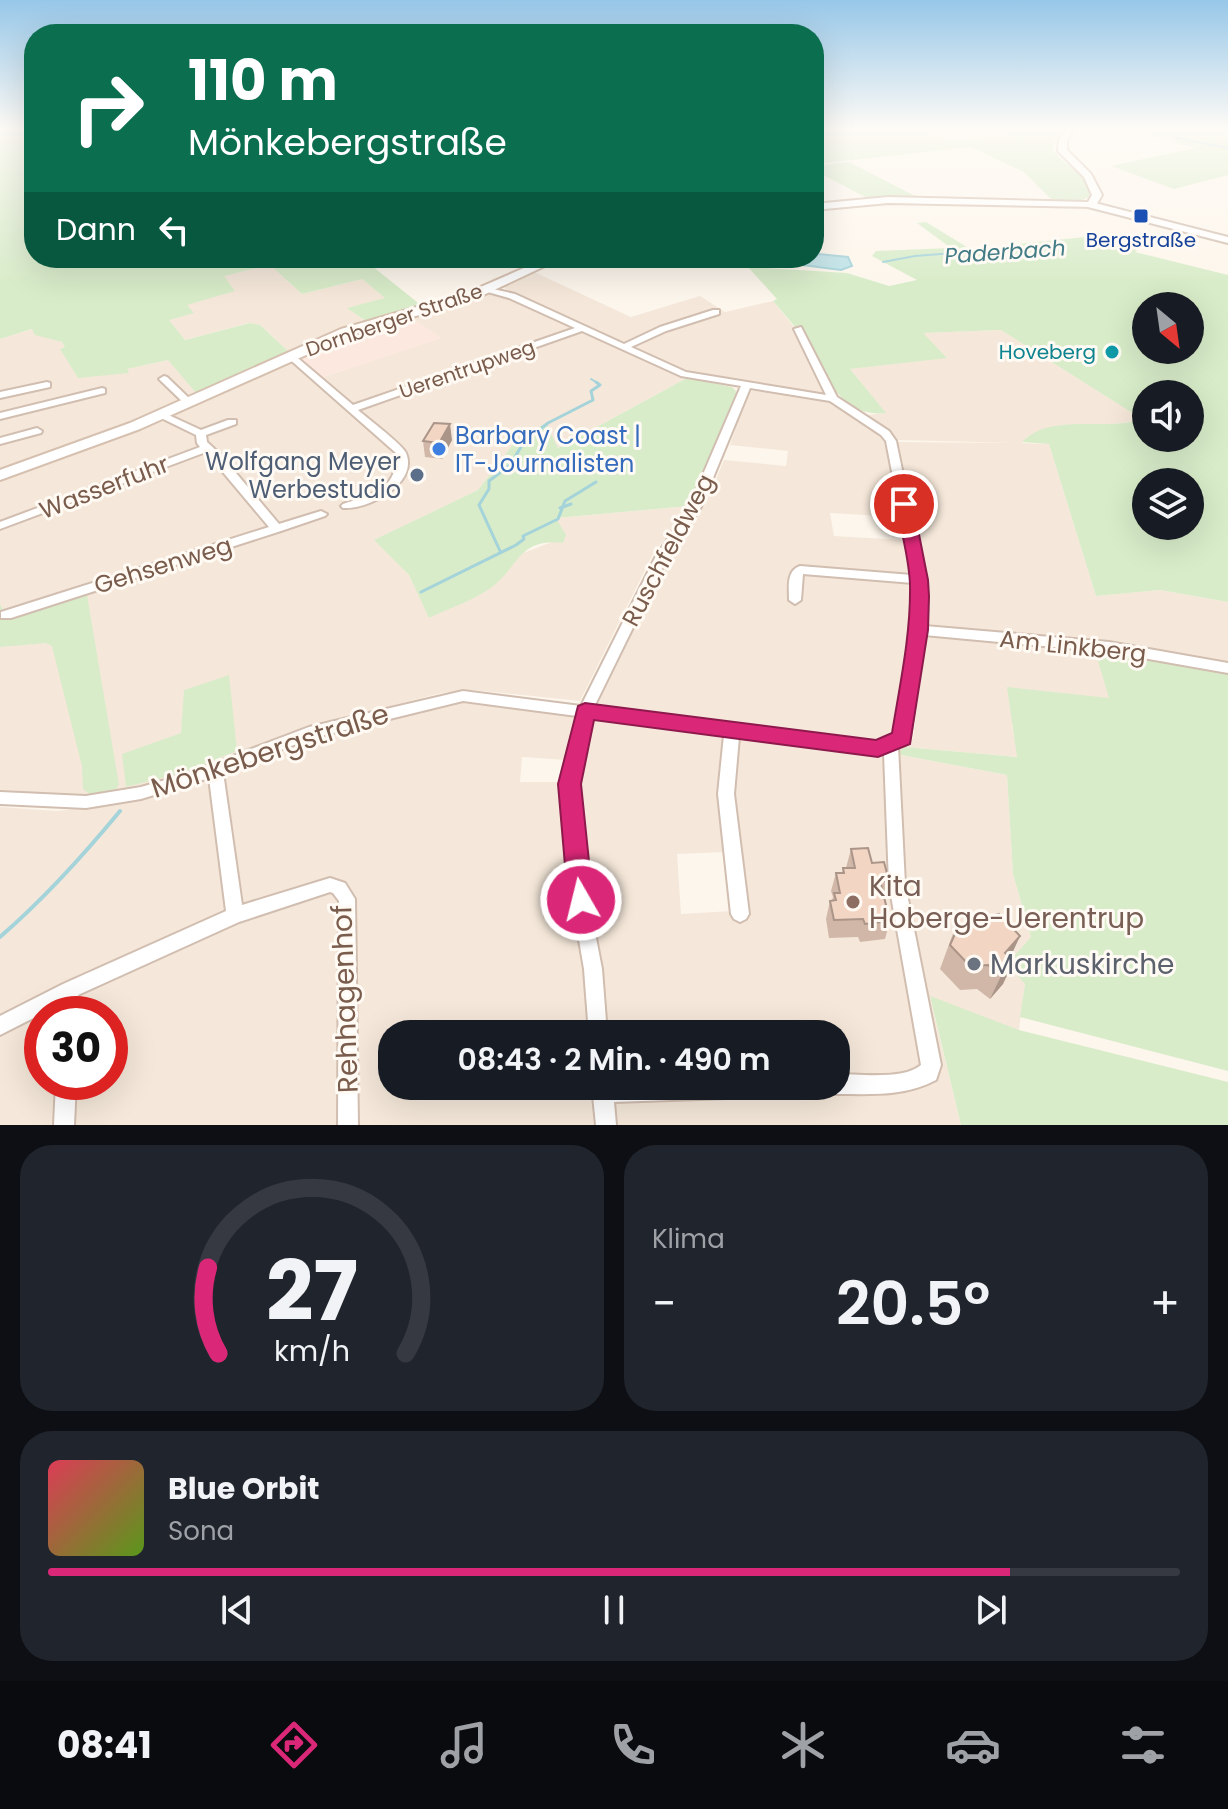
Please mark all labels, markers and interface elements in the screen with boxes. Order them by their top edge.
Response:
text: 110 m [188,41,338,120]
icon: right [56,56,160,160]
text: Mönkebergstraße [188,117,507,168]
marker: Bergstraße [1132,207,1150,225]
text: Dann [56,208,136,251]
icon: left [152,208,196,252]
place label: Bergstraße [1086,226,1196,254]
water label: Paderbach [943,232,1067,272]
street label: Dornberger Straße [302,277,486,363]
north arrow [1132,292,1204,364]
map controls [1132,292,1204,540]
street label: Uerentrupweg [395,333,539,405]
place label: Hoveberg [999,338,1096,366]
marker: Hoveberg [1103,343,1121,361]
button: sound [1132,380,1204,452]
place label: Barbary Coast | IT-Journalisten [455,419,641,480]
marker: Barbary Coast | IT-Journalisten [430,440,448,458]
place label: Wolfgang Meyer Werbestudio [205,445,401,506]
street label: Wasserfuhr [35,447,173,527]
marker: Wolfgang Meyer Werbestudio [408,466,426,484]
street label: Ruschfeldweg [614,468,722,632]
button: layers [1132,468,1204,540]
pin [870,470,938,538]
icon: arrive [882,482,926,526]
street label: Gehsenweg [90,528,236,602]
street label: Am Linkberg [998,622,1148,670]
street label: Mönkebergstraße [146,694,394,808]
position arrow [539,858,623,942]
place label: Kita Hoberge-Uerentrup [869,867,1144,938]
marker: Kita Hoberge-Uerentrup [844,893,862,911]
street label: Rehhagenhof [322,904,368,1094]
place label: Markuskirche [990,945,1174,984]
marker: Markuskirche [965,955,983,973]
speed limit sign: 30 [24,996,128,1100]
text: 08:43 · 2 Min. · 490 m [458,1038,771,1081]
text: Klima [652,1221,725,1257]
text: 27 [266,1233,358,1349]
text: 20.5° [836,1262,990,1346]
text: − [652,1273,676,1334]
text: + [1150,1273,1180,1334]
text: km/h [274,1331,350,1371]
text: Blue Orbit [168,1467,320,1510]
text: Sona [168,1513,234,1549]
icon: previous [215,1588,259,1632]
icon: pause [592,1588,636,1632]
icon: next [969,1588,1013,1632]
icon: directions [266,1717,322,1773]
icon: music [436,1717,492,1773]
icon: phone [605,1717,661,1773]
icon: climate [775,1717,831,1773]
icon: car [945,1717,1001,1773]
icon: filters [1115,1717,1171,1773]
text: 08:41 [57,1720,152,1771]

